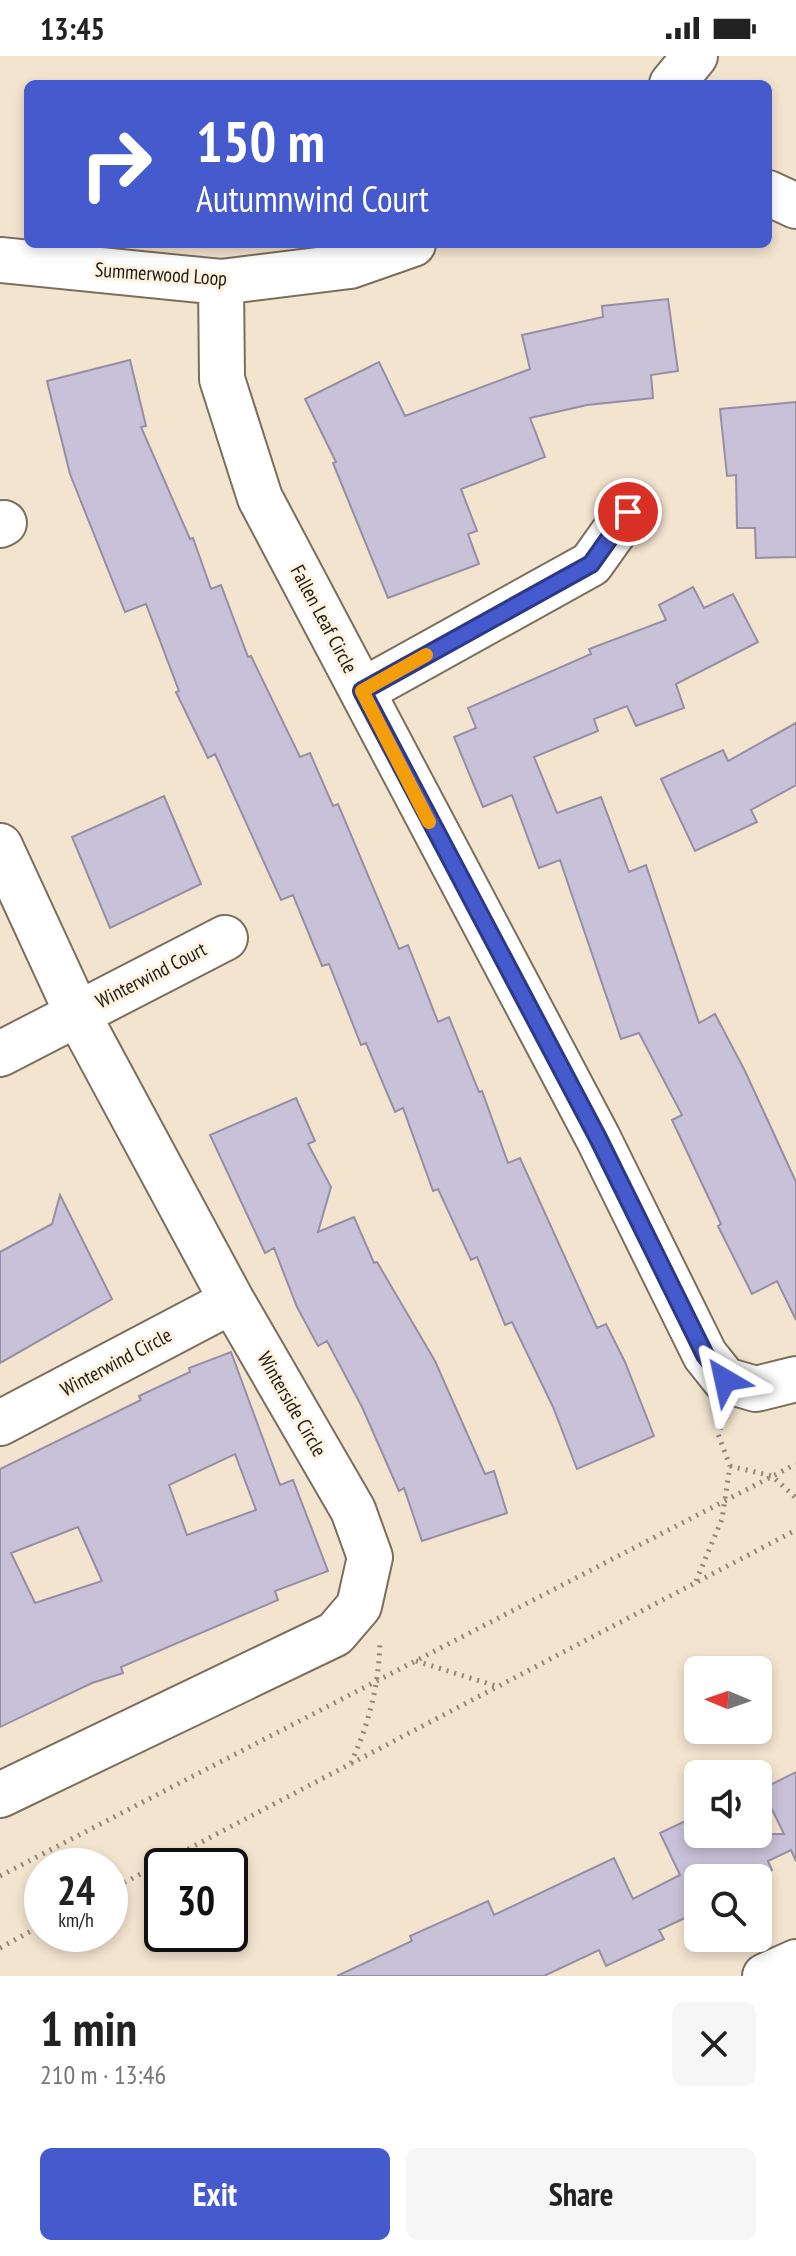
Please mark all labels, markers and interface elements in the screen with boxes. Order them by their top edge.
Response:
text: 13:45 [40,9,105,48]
text: 150 m [196,105,325,177]
icon: right [64,112,168,216]
text: Autumnwind Court [196,175,429,222]
street label: Summerwood Loop [94,256,228,292]
pin [594,478,662,546]
icon: arrive [606,490,650,534]
street label: Fallen Leaf Circle [285,560,363,678]
street label: Winterwind Court [91,936,211,1014]
street label: Winterwind Circle [56,1322,176,1402]
position arrow [683,1338,767,1422]
street label: Winterside Circle [252,1347,332,1461]
north arrow [684,1656,772,1744]
map controls [684,1656,772,1952]
button: sound [684,1760,772,1848]
speed limit sign: 30 [144,1848,248,1952]
text: 24 [57,1864,95,1916]
button: search [684,1864,772,1952]
text: km/h [58,1907,94,1933]
text: 1 min [40,1997,137,2059]
button: close [672,2002,756,2086]
text: 210 m · 13:46 [40,2058,166,2091]
button: Exit [40,2148,390,2240]
button: Share [406,2148,756,2240]

